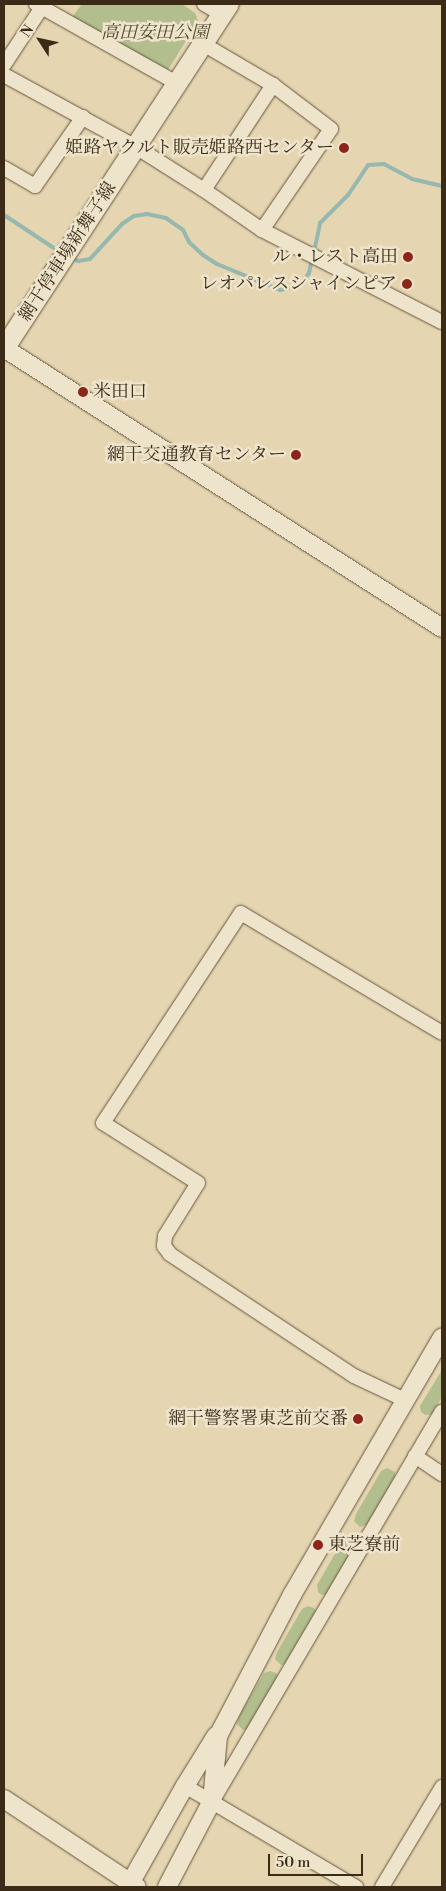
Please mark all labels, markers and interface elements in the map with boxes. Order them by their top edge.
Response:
north arrow [15,15,65,65]
text: N [17,22,38,41]
park label: 高田安田公園 [101,22,209,44]
place label: 姫路ヤクルト販売姫路西センター [64,137,334,159]
marker: 姫路ヤクルト販売姫路西センター [338,142,350,154]
street label: 網干停車場新舞子線 [15,178,121,326]
place label: ル・レスト高田 [272,246,398,268]
marker: ル・レスト高田 [402,251,414,263]
place label: レオパレスシャインピア [199,273,397,295]
marker: レオパレスシャインピア [401,278,413,290]
place label: 米田口 [93,381,147,403]
marker: 米田口 [77,386,89,398]
place label: 網干交通教育センター [106,444,286,466]
marker: 網干交通教育センター [290,449,302,461]
place label: 網干警察署東芝前交番 [168,1408,348,1430]
marker: 網干警察署東芝前交番 [352,1413,364,1425]
place label: 東芝寮前 [328,1534,400,1556]
marker: 東芝寮前 [312,1539,324,1551]
scale bar [271,1844,366,1876]
text: 50 m [276,1853,310,1872]

